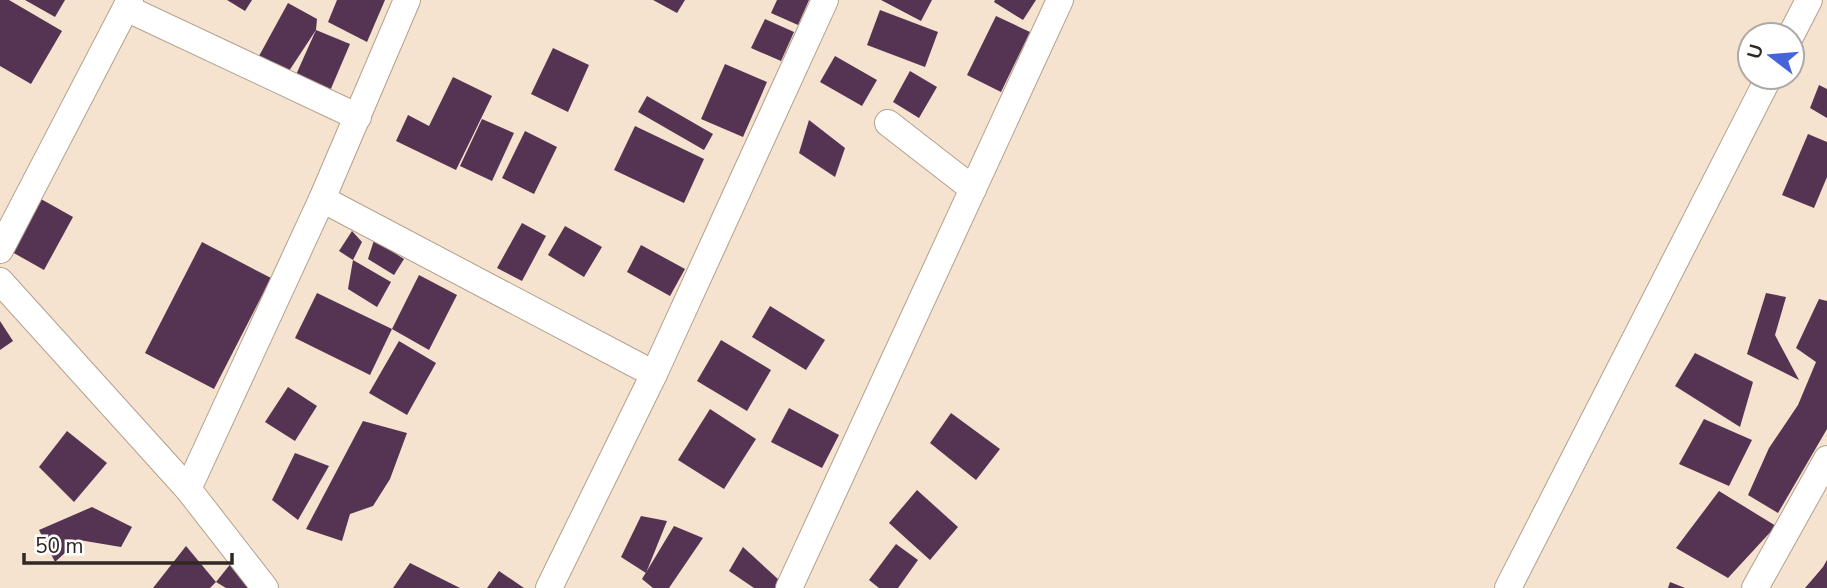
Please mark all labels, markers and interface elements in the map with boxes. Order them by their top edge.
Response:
north arrow [1736,21,1806,91]
text: U [1741,41,1770,62]
scale bar [24,522,233,566]
text: 50 m [35,532,84,560]

